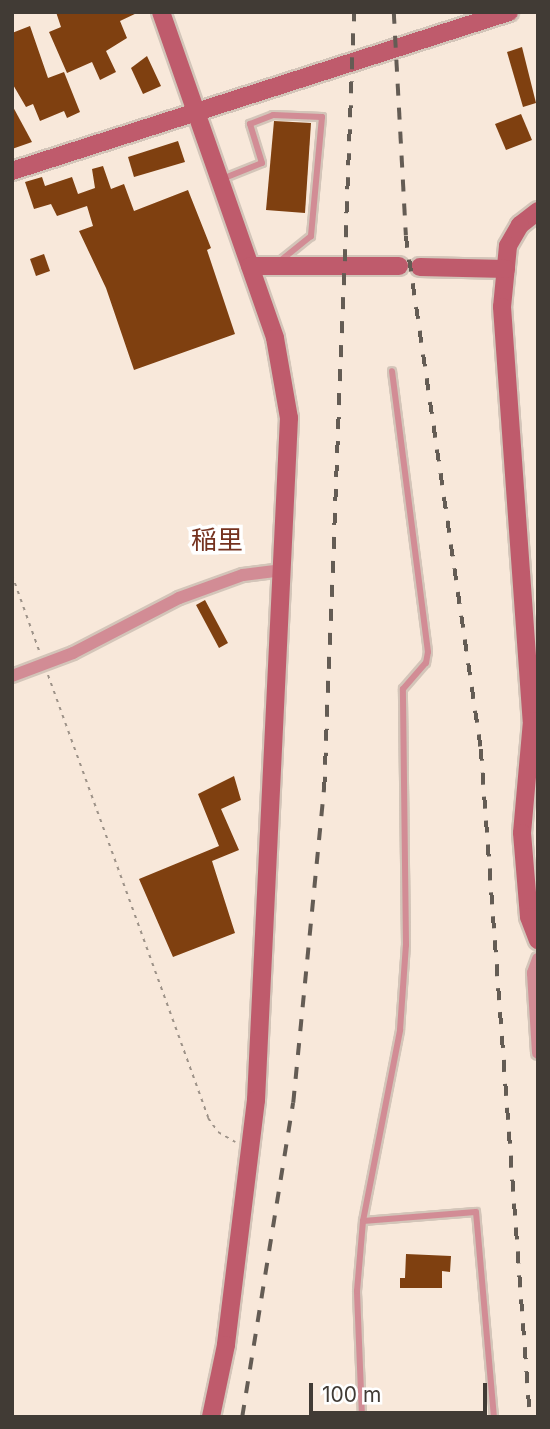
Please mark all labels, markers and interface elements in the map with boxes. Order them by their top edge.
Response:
district label: 稲里 [191,524,243,556]
scale bar [312,1370,490,1414]
text: 100 m [322,1382,381,1407]

